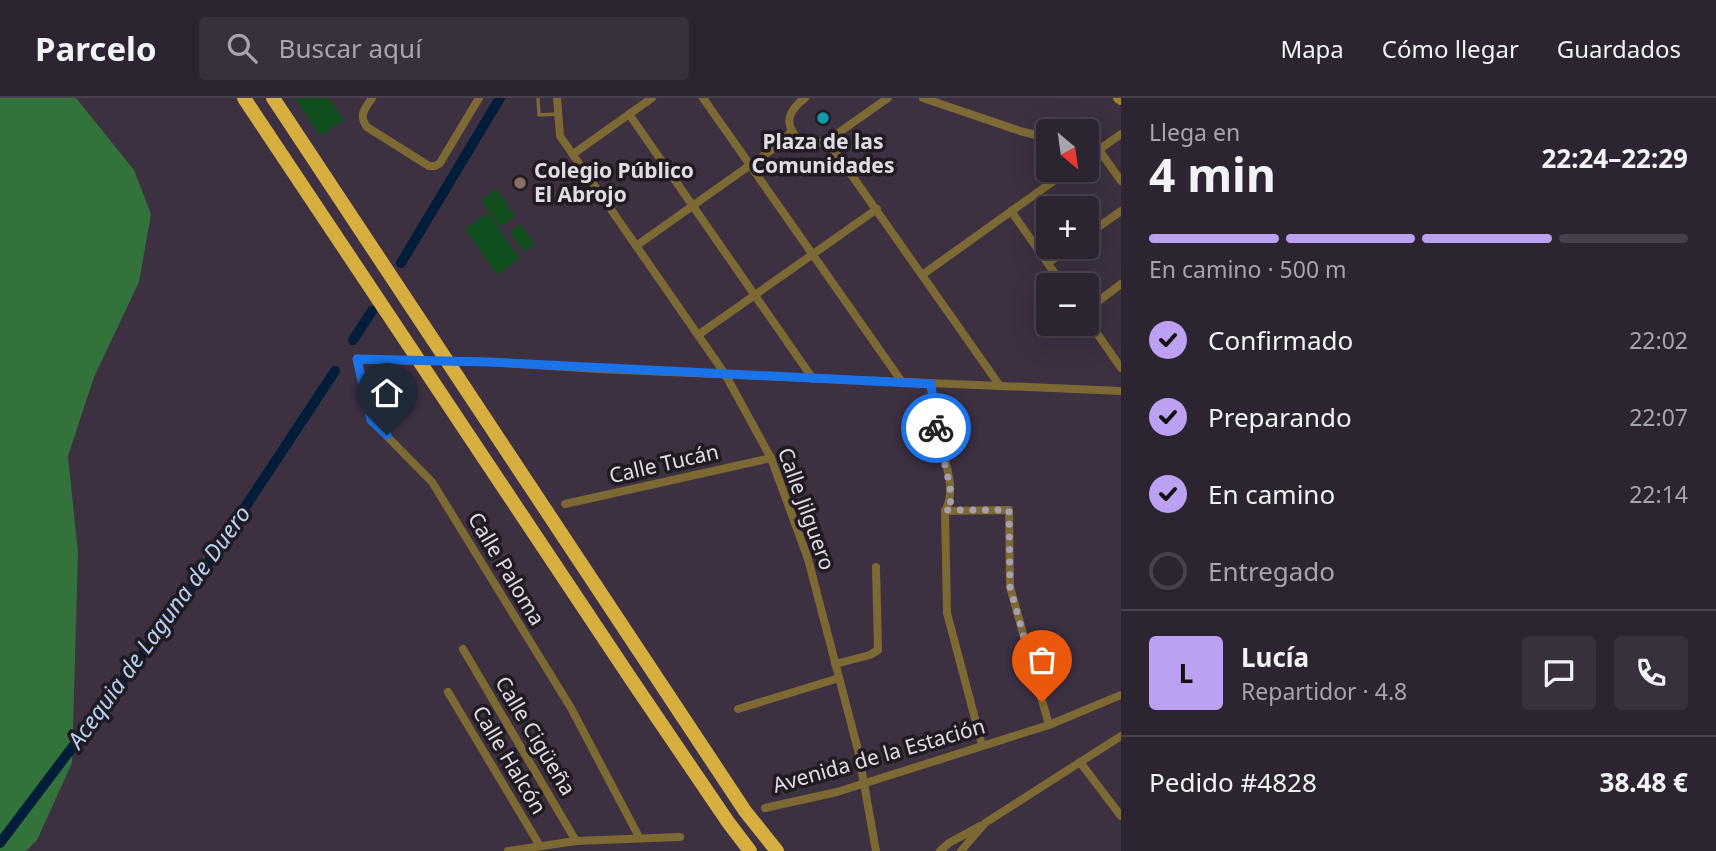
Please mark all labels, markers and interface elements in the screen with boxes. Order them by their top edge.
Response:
search box [199,17,689,80]
text: Parcelo [35,26,157,71]
icon: search [223,29,261,67]
text: Buscar aquí [279,30,422,66]
text: Mapa [1280,32,1344,65]
text: Cómo llegar [1382,32,1519,65]
text: Guardados [1557,32,1681,65]
marker: Plaza de las Comunidades [815,110,831,126]
text: Llega en [1149,116,1240,148]
north arrow [1036,119,1099,182]
map controls [1036,119,1099,336]
place label: Plaza de las Comunidades [752,127,894,179]
text: 22:24–22:29 [1541,140,1688,176]
text: 4 min [1149,143,1276,205]
place label: Colegio Público El Abrojo [534,156,694,208]
marker: Colegio Público El Abrojo [512,175,528,191]
button: + [1036,196,1099,259]
text: En camino · 500 m [1149,253,1347,285]
button: − [1036,273,1099,336]
icon: check [1149,321,1187,359]
text: Confirmado [1208,322,1353,358]
text: 22:02 [1629,324,1688,356]
pin [357,363,417,435]
icon: home [368,374,406,412]
courier [901,393,971,463]
icon: check [1149,398,1187,436]
text: Preparando [1208,399,1352,435]
text: 22:07 [1629,401,1688,433]
icon: bike [917,409,955,447]
street label: Calle Tucán [606,437,721,489]
street label: Calle Jilguero [772,444,842,574]
icon: check [1149,475,1187,513]
text: En camino [1208,476,1335,512]
text: 22:14 [1629,478,1688,510]
water label: Acequia de Laguna de Duero [58,499,257,756]
street label: Calle Paloma [462,507,552,630]
text: Entregado [1208,553,1335,589]
pin [1012,630,1072,702]
button: chat [1522,636,1596,710]
button: phone [1614,636,1688,710]
text: Lucía [1241,639,1309,675]
icon: bag [1023,641,1061,679]
text: L [1179,655,1193,691]
street label: Calle Cigüeña [489,671,582,800]
text: Repartidor · 4.8 [1241,675,1407,707]
street label: Calle Halcón [467,700,553,819]
street label: Avenida de la Estación [769,711,988,799]
text: Pedido #4828 [1149,764,1317,800]
text: 38.48 € [1600,764,1688,800]

